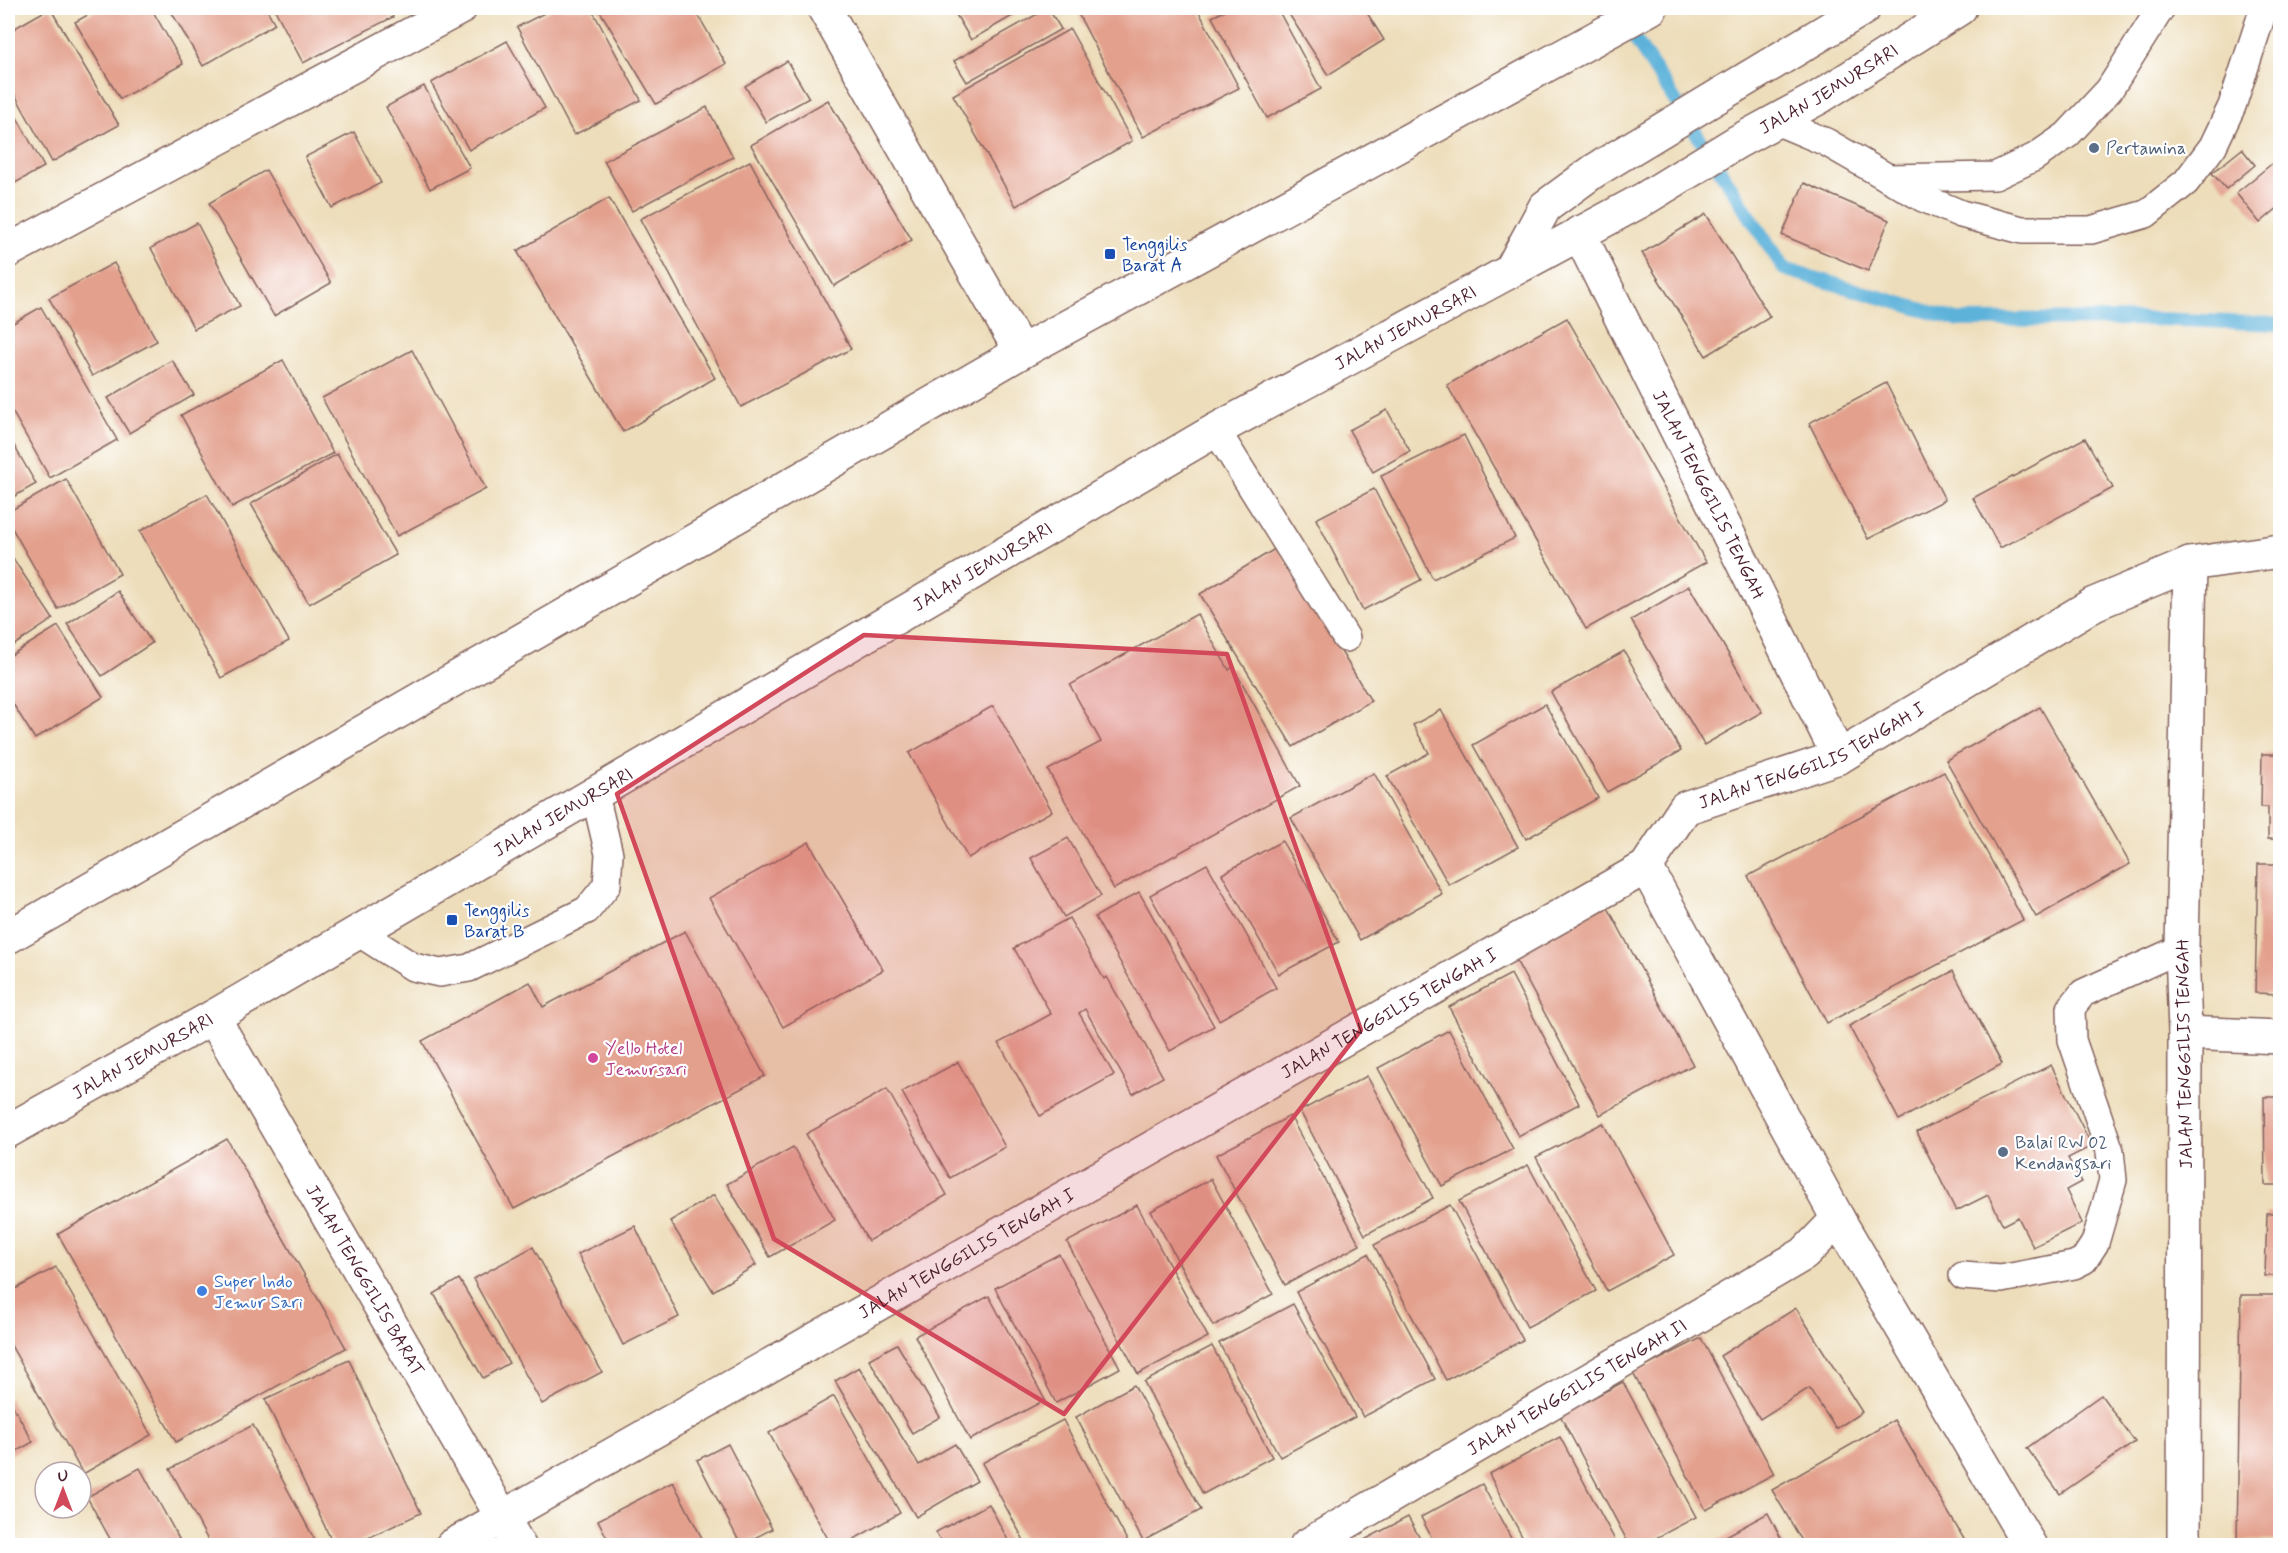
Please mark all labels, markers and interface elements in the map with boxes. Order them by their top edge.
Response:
street label: JALAN JEMURSARI [1755,39,1903,141]
place label: Pertamina [2106,137,2186,161]
marker: Pertamina [2087,141,2101,155]
place label: Tenggilis Barat A [1122,233,1187,278]
marker: Tenggilis Barat A [1103,247,1117,261]
street label: JALAN JEMURSARI [1331,281,1481,377]
street label: JALAN TENGGILIS TENGAH [1646,386,1770,604]
street label: JALAN JEMURSARI [909,517,1057,618]
street label: JALAN TENGGILIS TENGAH I [1696,697,1930,816]
street label: JALAN JEMURSARI [489,763,638,863]
place label: Tenggilis Barat B [464,899,529,944]
marker: Tenggilis Barat B [445,913,459,927]
street label: JALAN TENGGILIS TENGAH [2171,939,2199,1169]
street label: JALAN TENGGILIS TENGAH I [1277,943,1502,1085]
street label: JALAN JEMURSARI [68,1008,218,1106]
place label: Yello Hotel Jemursari [605,1037,687,1082]
marker: Yello Hotel Jemursari [586,1051,600,1065]
place label: Balai RW 02 Kendangsari [2015,1131,2111,1178]
marker: Balai RW 02 Kendangsari [1996,1145,2010,1159]
street label: JALAN TENGGILIS BARAT [300,1181,429,1381]
street label: JALAN TENGGILIS TENGAH I [854,1183,1080,1325]
place label: Super Indo Jemur Sari [214,1270,303,1315]
marker: Super Indo Jemur Sari [195,1284,209,1298]
street label: JALAN TENGGILIS TENGAH II [1463,1314,1692,1462]
north arrow [33,1460,93,1520]
text: U [58,1466,68,1487]

